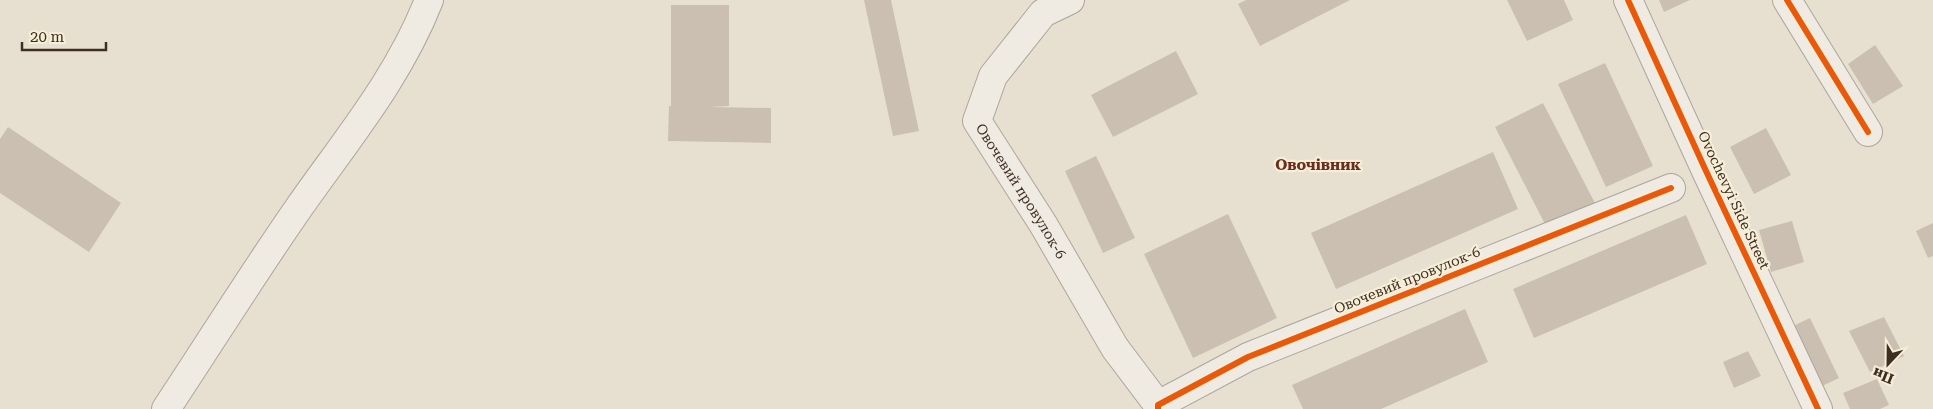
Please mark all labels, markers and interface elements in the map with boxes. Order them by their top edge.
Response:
scale bar [22,20,106,52]
text: 20 m [30,28,65,46]
street label: Овочевий провулок-6 [973,121,1069,262]
street label: Ovochevyi Side Street [1695,129,1773,271]
district label: Овочівник [1275,156,1361,174]
street label: Овочевий провулок-6 [1332,243,1483,317]
north arrow [1863,339,1913,389]
text: Пн [1870,365,1896,387]

